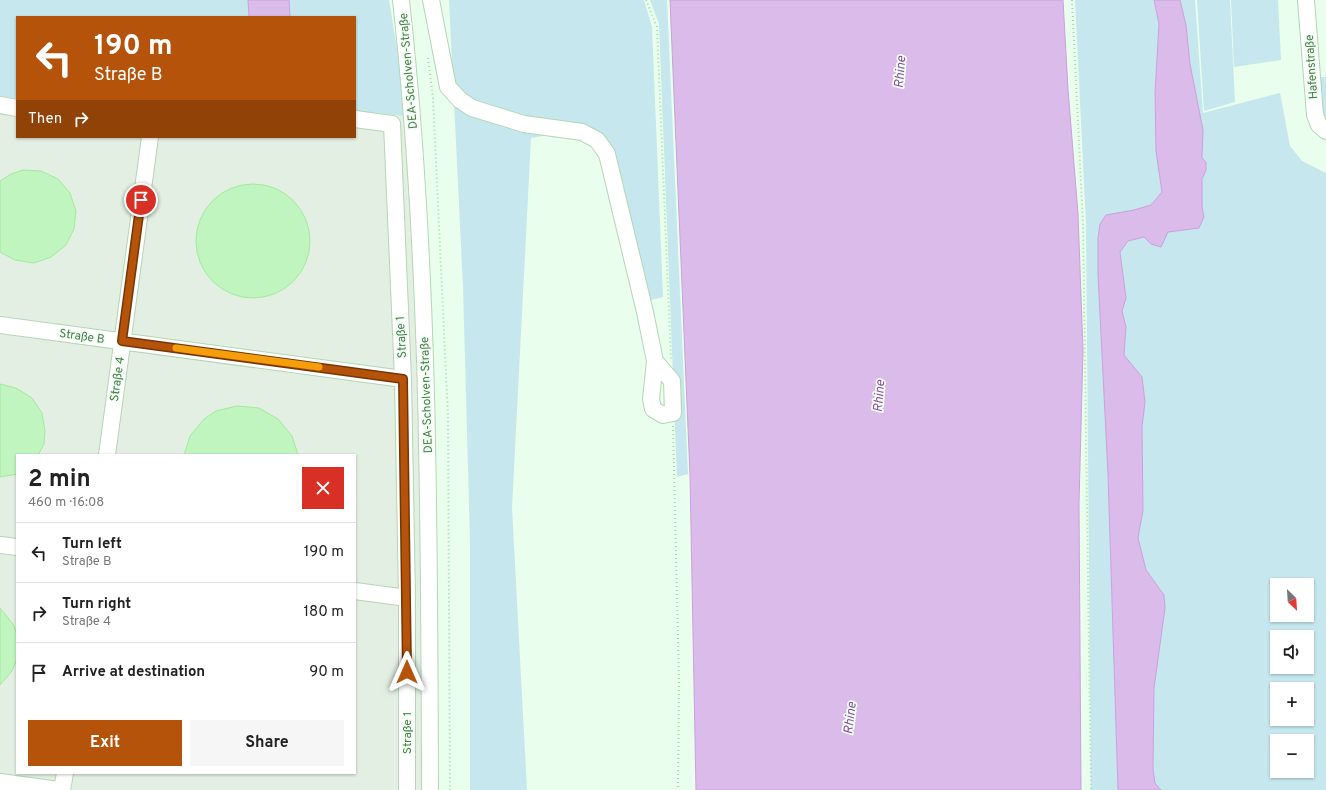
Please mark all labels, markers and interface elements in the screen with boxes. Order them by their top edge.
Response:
street label: DEA-Scholven-Straße [396,12,422,130]
text: 190 m [94,29,172,65]
icon: left [28,32,80,84]
street label: Hafenstraße [1302,34,1322,100]
water label: Rhine [892,55,910,89]
text: Straße B [94,64,162,87]
icon: right [70,108,92,130]
text: Then [28,110,62,129]
pin [124,183,158,217]
icon: arrive [130,189,152,211]
street label: Straße 1 [393,315,411,358]
street label: Straße B [58,326,106,348]
street label: DEA-Scholven-Straße [417,336,437,454]
street label: Straße 4 [107,356,129,403]
water label: Rhine [871,379,889,413]
text: 2 min [28,465,91,495]
button: close [302,467,344,509]
text: 460 m · 16:08 [28,495,104,511]
text: Turn left [62,535,122,554]
icon: left [28,542,50,564]
text: 190 m [304,543,344,562]
text: Straße B [62,554,111,570]
north arrow [1270,578,1314,622]
map controls [1270,578,1314,778]
text: Turn right [62,595,131,614]
icon: right [28,602,50,624]
text: 180 m [304,603,344,622]
text: Straße 4 [62,614,111,630]
button: sound [1270,630,1314,674]
position arrow [386,651,428,693]
icon: arrive [28,662,50,684]
text: Arrive at destination [62,663,205,682]
text: 90 m [309,663,344,682]
button: + [1270,682,1314,726]
water label: Rhine [841,701,861,735]
street label: Straße 1 [400,712,416,754]
button: Exit [28,720,182,766]
button: Share [190,720,344,766]
button: − [1270,734,1314,778]

